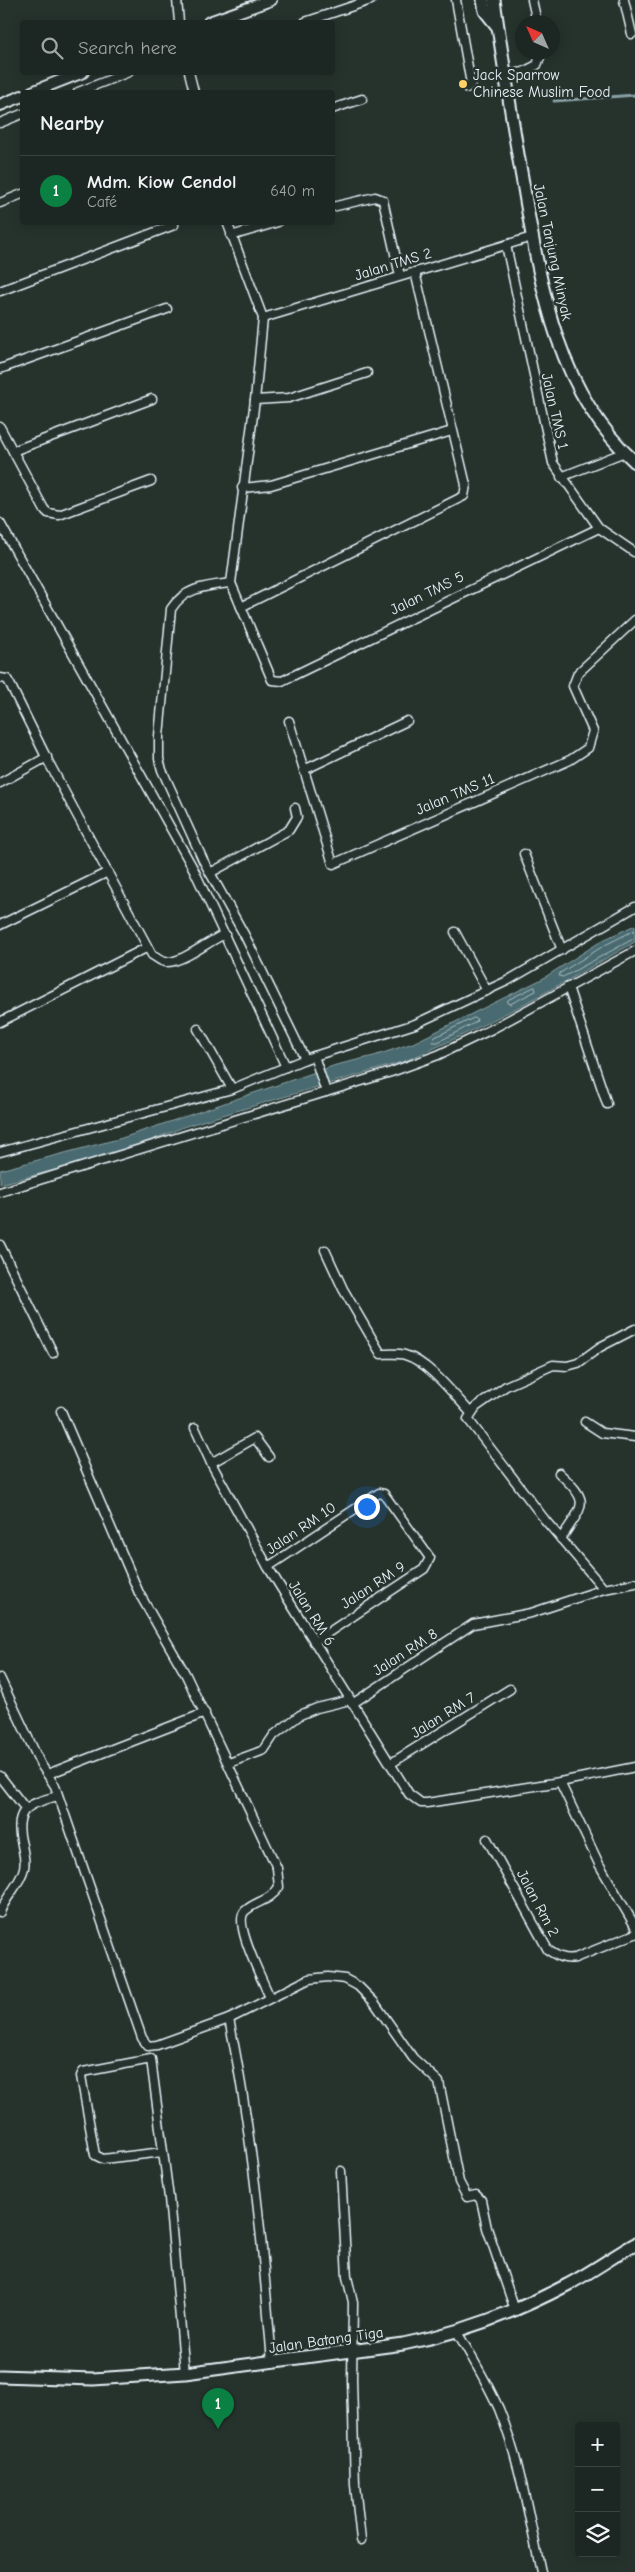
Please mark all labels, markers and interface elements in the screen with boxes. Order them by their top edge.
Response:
north arrow [515,15,560,60]
search box [20,20,335,75]
icon: search [38,34,66,62]
text: Search here [78,37,177,59]
place label: Jack Sparrow Chinese Muslim Food [473,66,610,101]
marker: Jack Sparrow Chinese Muslim Food [457,78,469,90]
text: Nearby [40,111,104,135]
text: Mdm. Kiow Cendol [87,171,237,193]
text: 1 [53,182,59,200]
text: 640 m [270,182,315,200]
street label: Jalan Tanjung Minyak [530,182,576,323]
text: Café [87,193,117,211]
street label: Jalan TMS 2 [352,244,434,284]
street label: Jalan TMS 1 [537,371,573,451]
street label: Jalan TMS 5 [387,567,467,619]
street label: Jalan TMS 11 [413,769,497,819]
your location [354,1494,380,1520]
street label: Jalan RM 10 [263,1498,339,1558]
street label: Jalan RM 9 [337,1557,409,1613]
street label: Jalan RM 6 [285,1577,339,1649]
street label: Jalan RM 8 [369,1625,441,1679]
street label: Jalan RM 7 [407,1688,479,1742]
street label: Jalan Rm 2 [513,1866,563,1940]
street label: Jalan Batang Tiga [267,2323,385,2357]
pin: 1 [202,2388,234,2429]
map controls [575,2422,620,2557]
button: + [575,2422,620,2467]
button: − [575,2467,620,2512]
button: layers [575,2512,620,2557]

